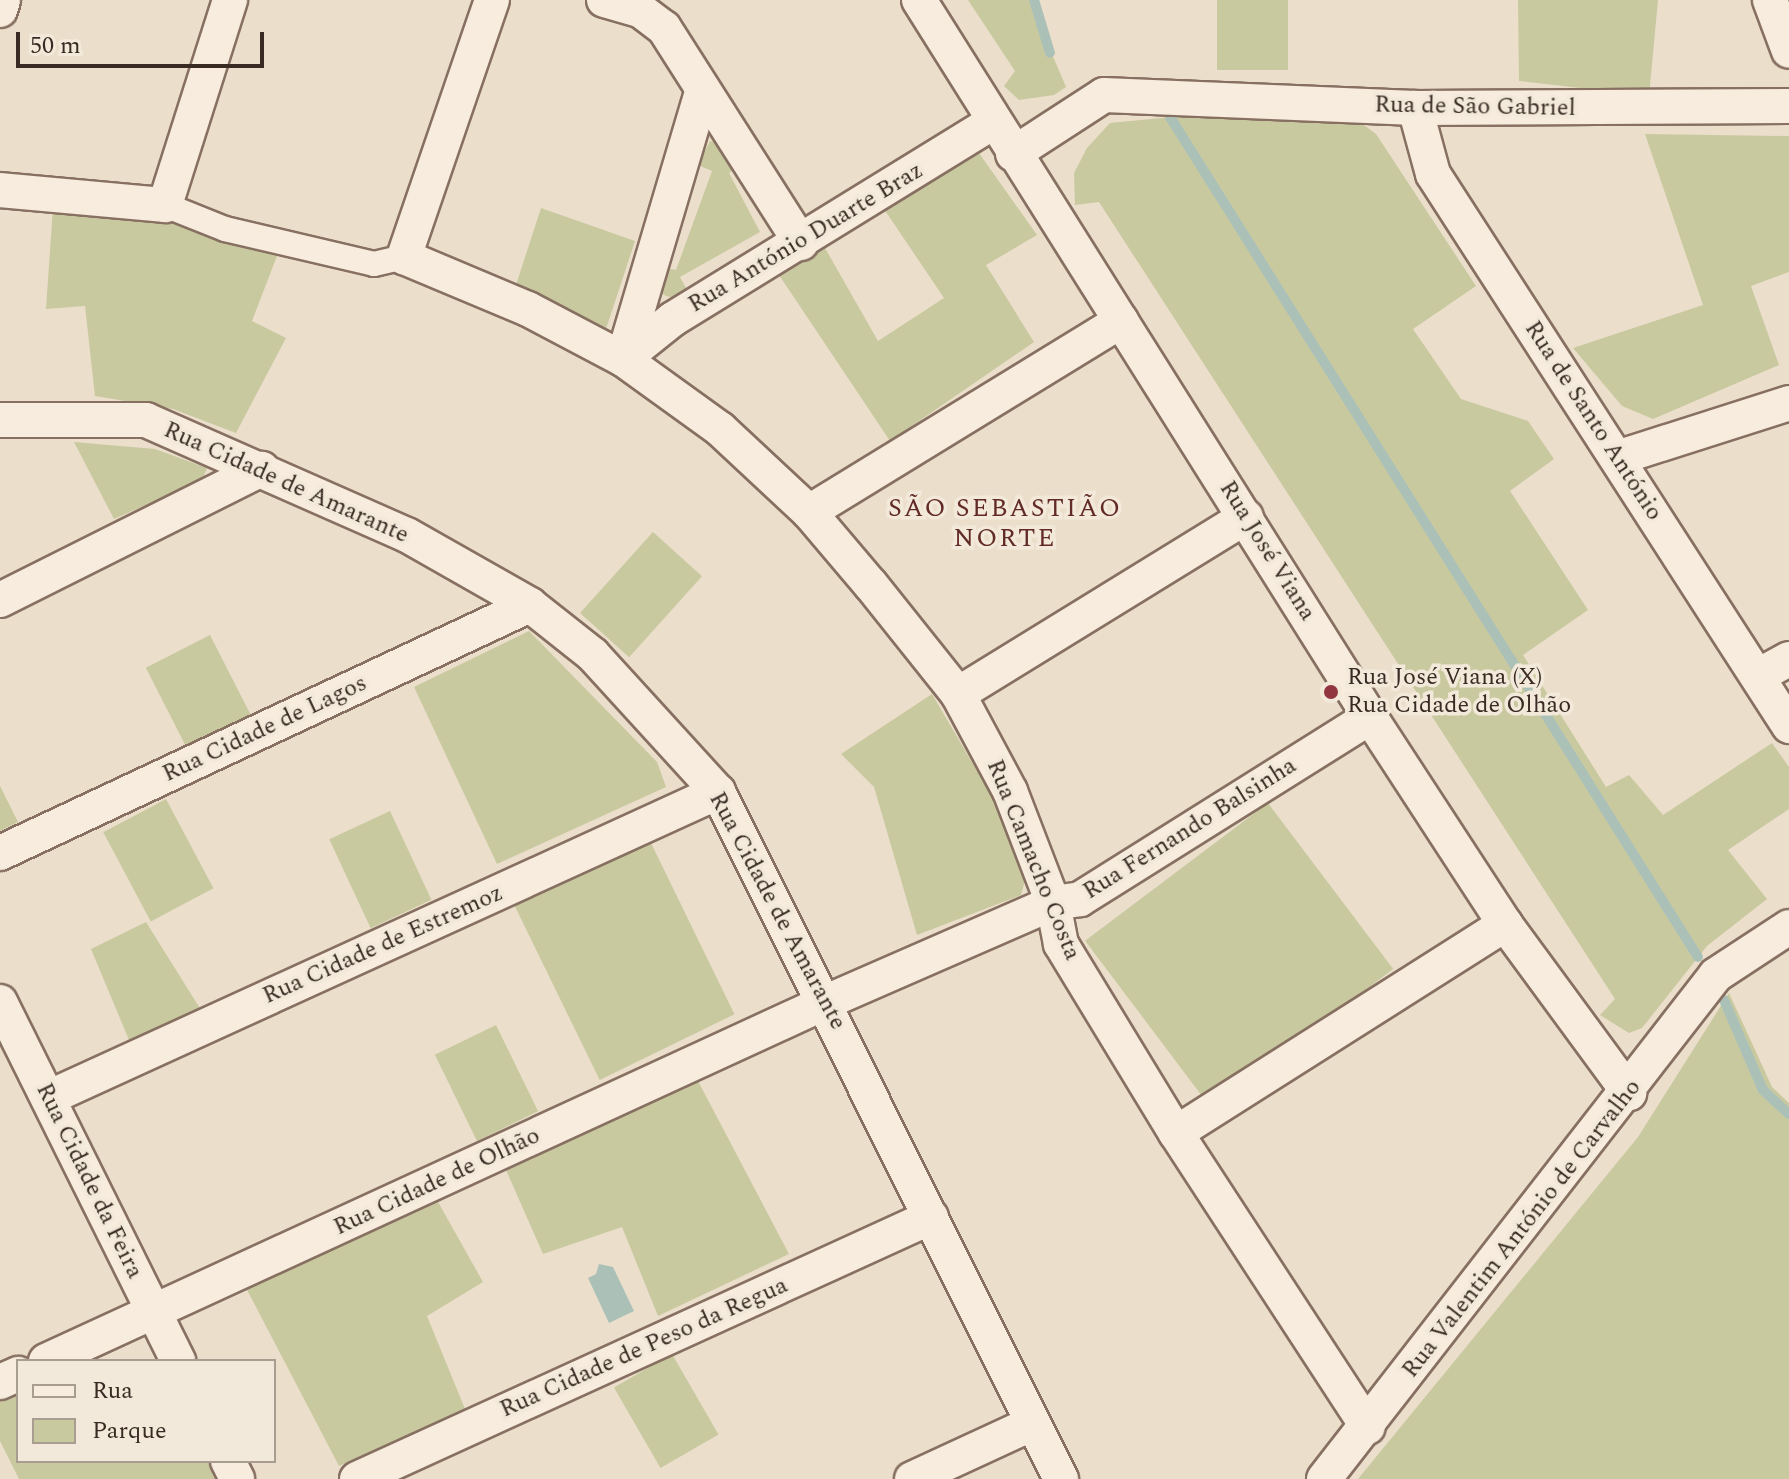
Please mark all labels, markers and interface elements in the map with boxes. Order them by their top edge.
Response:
scale bar [20,16,268,66]
text: 50 m [30,28,81,64]
street label: Rua de São Gabriel [1374,91,1576,123]
street label: Rua António Duarte Braz [683,156,929,320]
street label: Rua de Santo António [1518,316,1668,526]
street label: Rua Cidade de Amarante [159,416,413,550]
street label: Rua José Viana [1213,476,1321,626]
district label: SÃO SEBASTIÃO NORTE [888,493,1122,554]
place label: Rua José Viana (X) Rua Cidade de Olhão [1347,664,1571,720]
street label: Rua Cidade de Lagos [158,669,372,789]
marker: Rua José Viana (X) Rua Cidade de Olhão [1322,683,1340,701]
street label: Rua Fernando Balsinha [1078,752,1302,906]
street label: Rua Camacho Costa [980,756,1086,964]
street label: Rua Cidade de Amarante [702,787,852,1035]
street label: Rua Cidade de Estremoz [258,879,508,1011]
street label: Rua Valentim António de Carvalho [1396,1074,1648,1384]
street label: Rua Cidade da Feira [29,1079,149,1283]
street label: Rua Cidade de Olhão [329,1122,545,1242]
street label: Rua Cidade de Peso da Regua [496,1271,792,1425]
legend [16,1359,276,1463]
text: Rua [92,1373,133,1409]
text: Parque [92,1413,167,1449]

